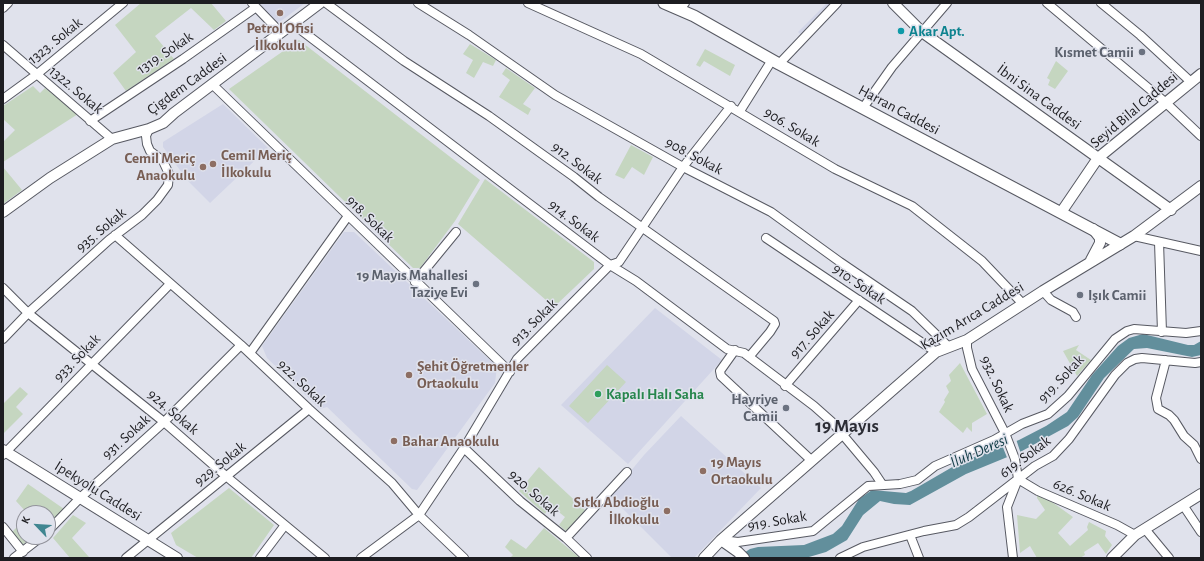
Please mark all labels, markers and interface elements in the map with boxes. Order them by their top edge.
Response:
marker: Petrol Ofisi İlkokulu [275,8,285,18]
street label: 1323. Sokak [24,14,86,68]
place label: Petrol Ofisi İlkokulu [246,19,314,54]
place label: Akar Apt. [909,22,965,40]
marker: Akar Apt. [896,26,906,36]
street label: 1319. Sokak [133,28,197,78]
place label: Kısmet Camii [1054,43,1134,61]
marker: Kısmet Camii [1137,47,1147,57]
street label: Çigdem Caddesi [144,49,230,119]
street label: İbni Sina Caddesi [993,60,1085,134]
street label: 1322. Sokak [45,62,107,118]
street label: Seyid Bilal Caddesi [1087,68,1181,152]
street label: Harran Caddesi [855,81,943,139]
street label: 906. Sokak [761,103,823,151]
street label: 908. Sokak [662,133,726,179]
street label: 912. Sokak [548,138,606,188]
place label: Cemil Meriç İlkokulu [221,146,292,181]
place label: Cemil Meriç Anaokulu [124,149,195,184]
marker: Cemil Meriç İlkokulu [208,159,218,169]
marker: Cemil Meriç Anaokulu [198,162,208,172]
street label: 918. Sokak [342,192,398,246]
street label: 914. Sokak [545,196,603,246]
street label: 935. Sokak [72,204,130,256]
street label: 910. Sokak [829,260,889,308]
place label: 19 Mayıs Mahallesi Taziye Evi [357,266,468,301]
street label: Kazım Arıca Caddesi [917,278,1027,354]
marker: 19 Mayıs Mahallesi Taziye Evi [471,279,481,289]
place label: Işık Camii [1088,286,1146,304]
marker: Işık Camii [1075,290,1085,300]
street label: 913. Sokak [507,295,561,349]
street label: 917. Sokak [786,306,838,362]
street label: 933. Sokak [50,330,104,386]
street label: 919. Sokak [1034,351,1088,407]
street label: 932. Sokak [976,353,1018,415]
street label: 922. Sokak [274,356,330,410]
place label: Şehit Öğretmenler Ortaokulu [417,357,528,392]
marker: Şehit Öğretmenler Ortaokulu [404,370,414,380]
street label: 924. Sokak [144,385,202,439]
place label: Kapalı Halı Saha [606,385,704,403]
marker: Kapalı Halı Saha [593,389,603,399]
place label: Hayriye Camii [731,390,778,425]
marker: Hayriye Camii [781,403,791,413]
street label: 931. Sokak [98,411,154,463]
district label: 19 Mayıs [815,415,879,437]
water label: İluh Deresi [947,430,1011,472]
place label: Bahar Anaokulu [402,432,499,450]
street label: 619. Sokak [996,432,1054,482]
marker: Bahar Anaokulu [389,436,399,446]
street label: 929. Sokak [191,438,249,490]
place label: 19 Mayıs Ortaokulu [711,453,773,488]
street label: İpekyolu Caddesi [51,457,145,525]
street label: 920. Sokak [505,466,563,520]
marker: 19 Mayıs Ortaokulu [698,466,708,476]
street label: 626. Sokak [1050,475,1114,515]
place label: Sıtkı Abdioğlu İlkokulu [573,493,659,528]
north arrow [16,505,56,545]
marker: Sıtkı Abdioğlu İlkokulu [662,506,672,516]
street label: 919. Sokak [746,507,808,535]
text: K [19,515,32,525]

